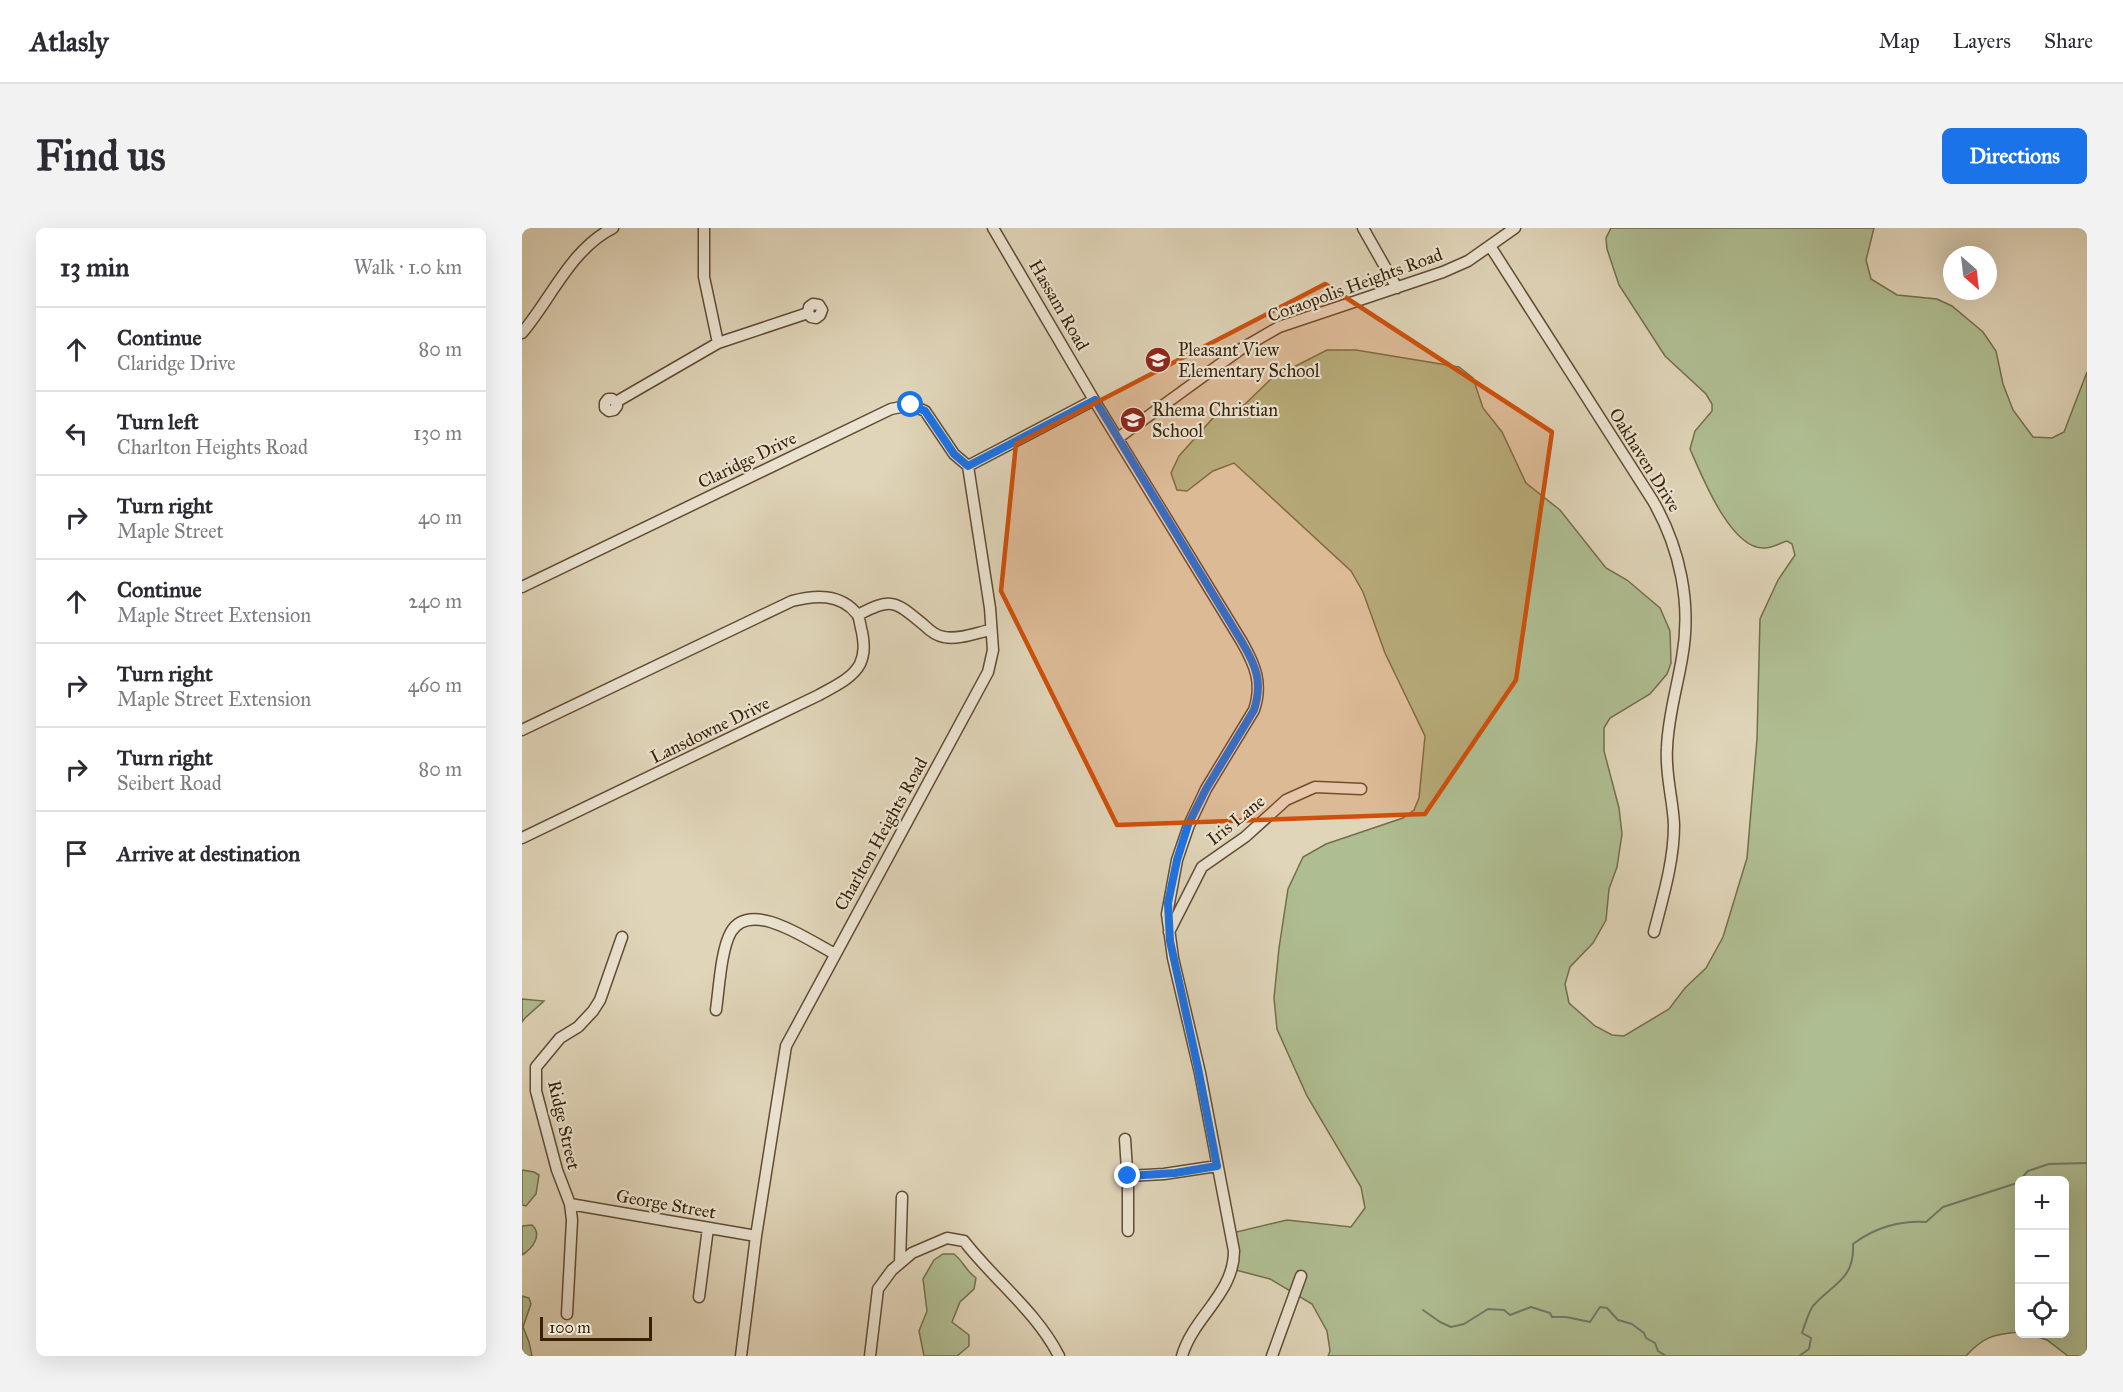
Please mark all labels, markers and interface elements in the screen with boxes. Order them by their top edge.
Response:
text: Atlasly [30,24,108,59]
text: Map [1879,28,1920,54]
text: Layers [1953,28,2011,54]
text: Share [2044,28,2093,54]
button: Directions [1942,128,2087,184]
text: Find us [36,130,166,182]
street label: Coraopolis Heights Road [1264,243,1446,328]
north arrow [1943,246,1997,300]
text: 13 min [60,251,129,283]
text: Walk · 1.0 km [354,255,462,279]
street label: Hassam Road [1024,256,1094,354]
text: Continue [117,324,202,351]
icon: ahead [60,333,93,366]
text: 80 m [419,337,462,361]
place label: Pleasant View Elementary School [1178,339,1320,382]
school or university icon: Pleasant View Elementary School [1143,345,1173,375]
text: Claridge Drive [117,351,236,375]
route start [897,391,923,417]
place label: Rhema Christian School [1152,399,1278,442]
street label: Oakhaven Drive [1604,404,1686,516]
school or university icon: Rhema Christian School [1118,405,1148,435]
text: Turn left [117,408,199,435]
icon: left [60,417,93,450]
text: 130 m [413,421,462,445]
street label: Claridge Drive [694,427,800,494]
text: Charlton Heights Road [117,435,308,459]
text: Turn right [117,492,213,519]
icon: right [60,501,93,534]
text: 40 m [418,505,462,529]
text: Maple Street [117,519,224,543]
text: Continue [117,576,202,603]
icon: ahead [60,585,93,618]
text: 240 m [408,589,462,613]
text: Maple Street Extension [117,603,311,627]
text: Turn right [117,660,213,687]
icon: right [60,669,93,702]
text: 460 m [408,673,462,697]
text: Maple Street Extension [117,687,311,711]
street label: Lansdowne Drive [647,692,773,768]
text: Turn right [117,744,213,771]
icon: right [60,753,93,786]
street label: Charlton Heights Road [830,754,933,915]
text: 80 m [419,757,462,781]
text: Seibert Road [117,771,222,795]
street label: Iris Lane [1203,790,1269,850]
icon: arrive [60,837,93,870]
text: Arrive at destination [117,840,300,867]
street label: Ridge Street [542,1078,585,1173]
route end [1114,1162,1140,1188]
map controls [2015,1176,2069,1338]
button: + [2015,1176,2069,1230]
street label: George Street [614,1184,718,1225]
button: − [2015,1230,2069,1284]
button: locate [2015,1284,2069,1338]
scale bar [540,1314,652,1342]
text: 100 m [549,1318,591,1337]

